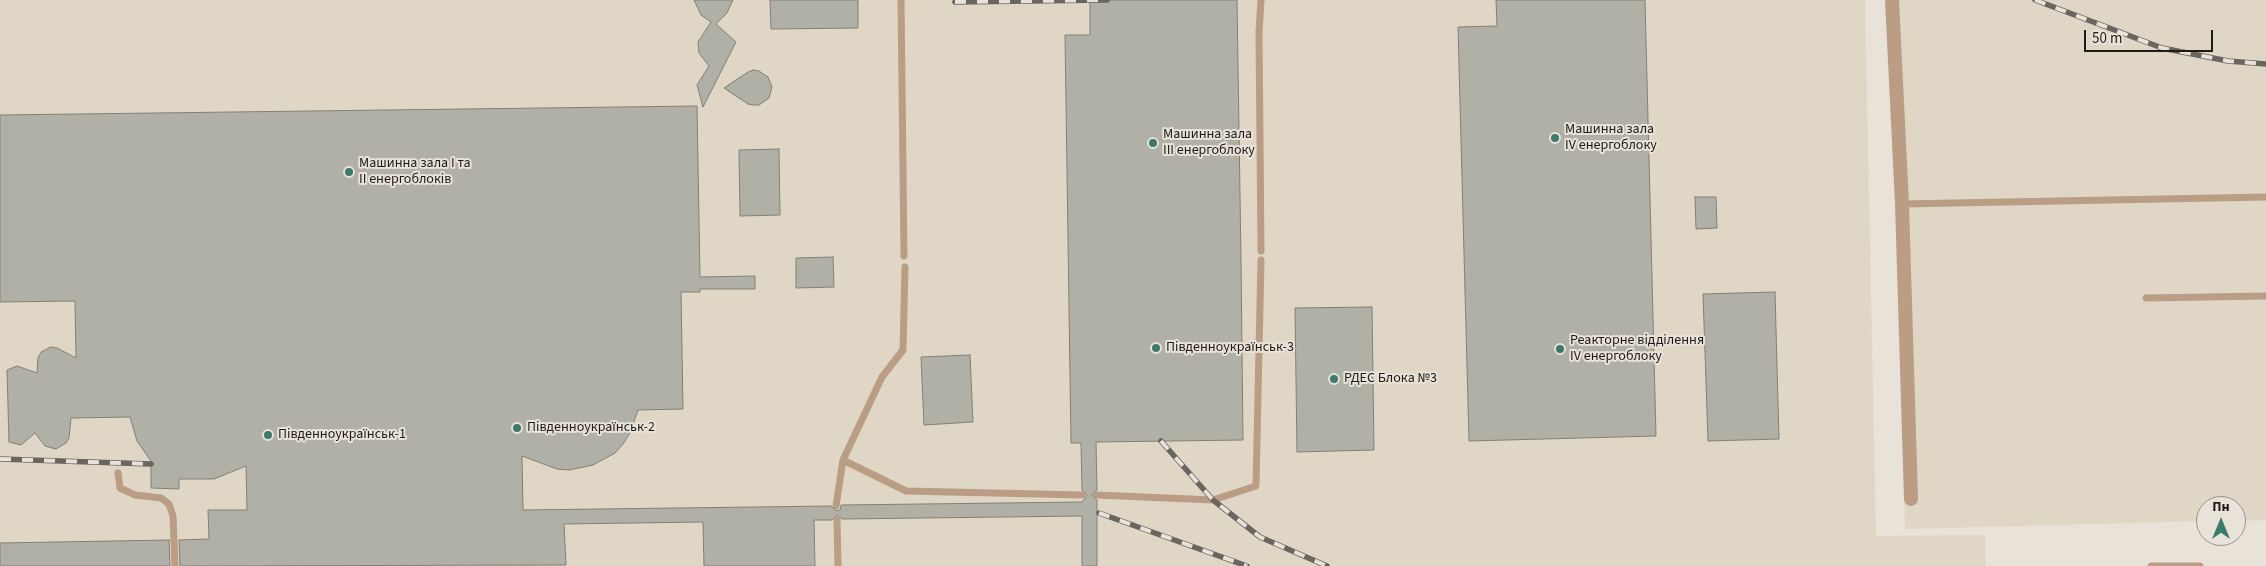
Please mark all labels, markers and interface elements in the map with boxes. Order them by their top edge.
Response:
scale bar [2086,20,2215,52]
text: 50 m [2092,28,2122,49]
place label: Машинна зала IV енергоблоку [1565,122,1657,154]
place label: Машинна зала III енергоблоку [1163,127,1255,160]
marker: Машинна зала IV енергоблоку [1549,132,1561,144]
marker: Машинна зала III енергоблоку [1147,137,1159,149]
place label: Машинна зала I та II енергоблоків [359,156,471,188]
marker: Машинна зала I та II енергоблоків [343,166,355,178]
place label: Реакторне відділення IV енергоблоку [1570,333,1704,366]
place label: Південноукраїнськ-3 [1166,340,1294,356]
marker: Південноукраїнськ-3 [1150,342,1162,354]
marker: Реакторне відділення IV енергоблоку [1554,343,1566,355]
place label: РДЕС Блока №3 [1344,371,1437,387]
marker: РДЕС Блока №3 [1328,373,1340,385]
place label: Південноукраїнськ-2 [527,420,655,436]
marker: Південноукраїнськ-2 [511,422,523,434]
place label: Південноукраїнськ-1 [278,427,406,443]
marker: Південноукраїнськ-1 [262,429,274,441]
north arrow [2196,496,2246,546]
text: Пн [2212,497,2230,517]

